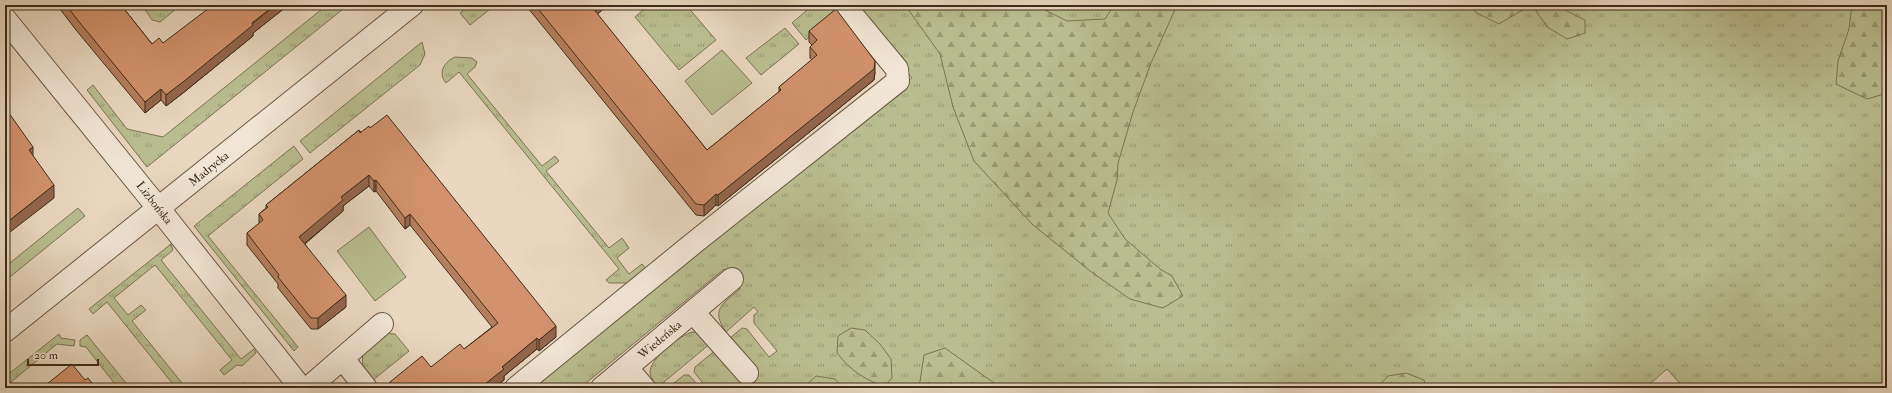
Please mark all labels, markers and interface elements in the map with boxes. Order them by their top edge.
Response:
street label: Madrycka [186,148,233,190]
street label: Lizbońska [133,179,176,228]
street label: Wiedeńska [634,317,686,363]
scale bar [28,341,98,367]
text: 20 m [34,348,59,363]

